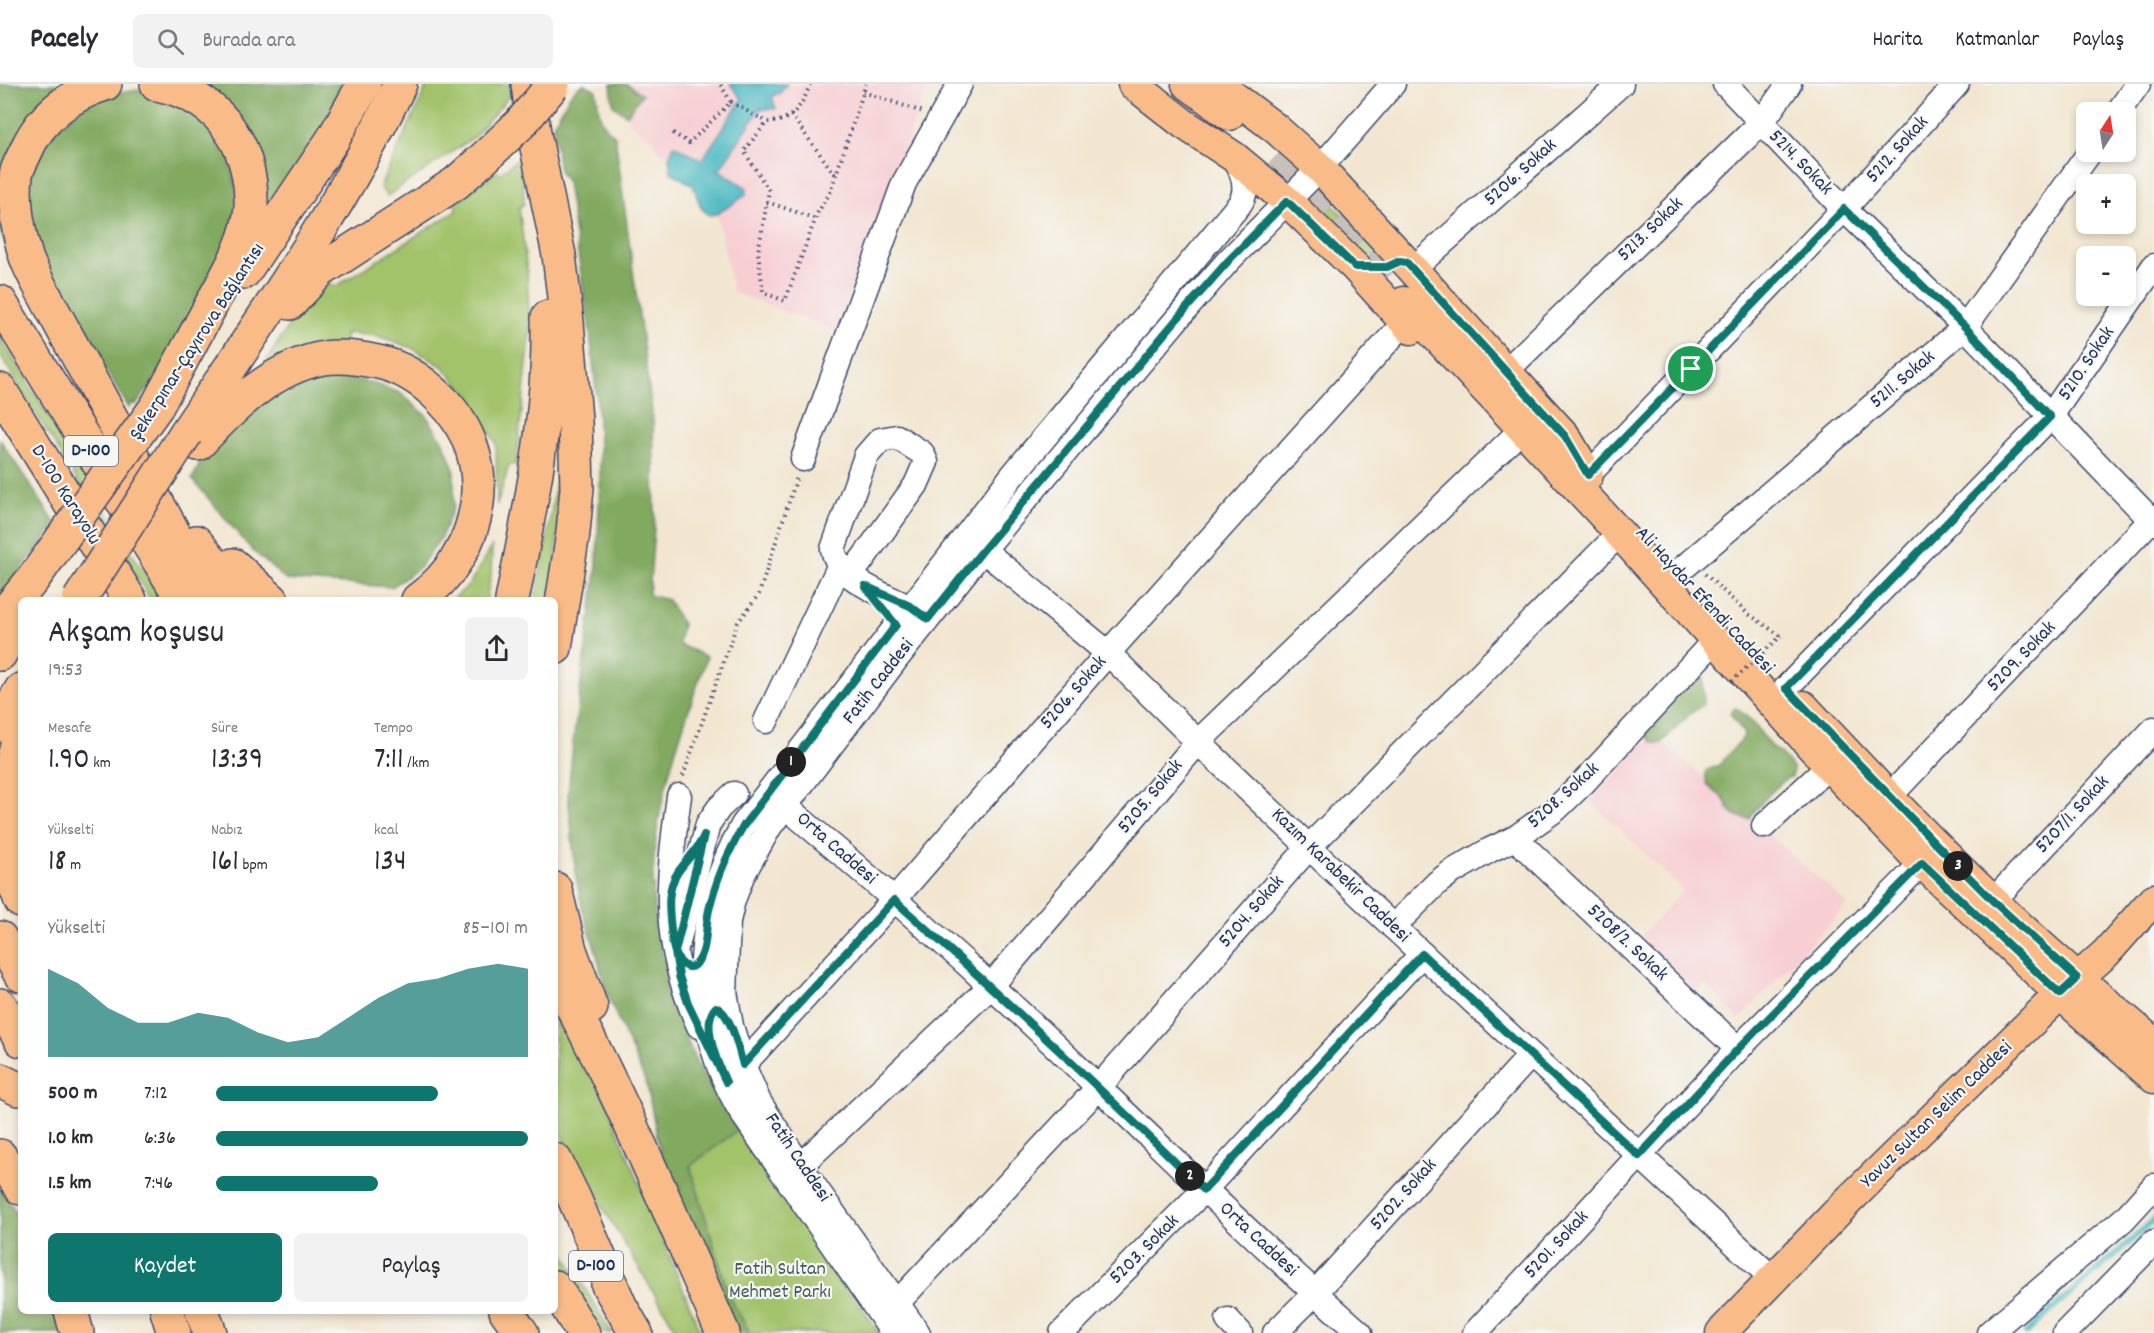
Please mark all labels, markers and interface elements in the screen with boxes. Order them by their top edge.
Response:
search box [133,14,553,68]
text: Pacely [30,21,97,61]
icon: search [154,25,187,58]
text: Burada ara [202,26,295,57]
text: Harita [1872,26,1922,56]
text: Katmanlar [1955,26,2039,56]
text: Paylaş [2072,26,2124,56]
north arrow [2076,102,2136,162]
map controls [2076,102,2136,306]
street label: 5212. Sokak [1860,110,1936,190]
street label: 5214. Sokak [1761,124,1839,202]
street label: 5206. Sokak [1478,132,1564,214]
button: + [2076,174,2136,234]
street label: 5213. Sokak [1612,191,1690,269]
street label: Şekerpınar-Çayırova Bağlantısı [124,238,272,446]
button: − [2076,246,2136,306]
street label: 5210. Sokak [2052,321,2122,407]
pin [1665,343,1716,394]
street label: 5211. Sokak [1864,344,1942,416]
icon: arrive [1674,352,1707,385]
road number: D-100 [64,436,118,466]
street label: D-100 Karayolu [23,439,107,551]
street label: Ali Haydar Efendi Caddesi [1628,521,1780,681]
text: Akşam koşusu [48,611,224,658]
street label: 5209. Sokak [1981,615,2063,699]
button: share [465,617,528,680]
street label: Fatih Caddesi [837,633,922,731]
street label: 5206. Sokak [1034,650,1114,736]
text: 19:53 [48,657,83,685]
text: Mesafe [48,717,91,740]
text: Süre [211,717,238,740]
text: Tempo [374,717,413,740]
text: 1.90 [48,740,90,783]
text: 13:39 [211,740,263,783]
text: 7:11 [374,740,404,783]
pin: 1 [776,747,806,777]
text: 1 [789,750,793,773]
text: km [90,752,111,775]
text: /km [404,752,429,775]
street label: 5205. Sokak [1111,754,1191,840]
street label: 5208. Sokak [1522,756,1606,836]
street label: 5207/1. Sokak [2029,770,2117,860]
street label: Kazım Karabekir Caddesi [1264,802,1416,950]
street label: Orta Caddesi [789,806,883,892]
text: Yükselti [48,819,94,842]
text: Nabız [211,819,242,842]
text: kcal [374,819,398,842]
text: 18 [48,842,67,885]
text: 161 [211,842,239,885]
text: 134 [374,842,406,885]
pin: 3 [1943,851,1973,881]
text: m [67,854,81,877]
text: bpm [239,854,268,877]
text: 3 [1954,854,1962,877]
street label: 5204. Sokak [1212,869,1292,955]
street label: 5208/2. Sokak [1580,898,1674,988]
text: Yükselti [48,915,105,943]
text: 85–101 m [463,915,528,943]
street label: Yavuz Sultan Selim Caddesi [1855,1035,2020,1195]
text: 500 m [48,1080,97,1108]
text: 7:12 [144,1080,168,1108]
street label: Fatih Caddesi [757,1108,837,1208]
text: 1.0 km [48,1125,93,1153]
text: 6:36 [144,1125,176,1153]
street label: 5202. Sokak [1364,1153,1444,1237]
pin: 2 [1175,1161,1205,1191]
text: 2 [1187,1164,1194,1187]
text: 1.5 km [48,1170,91,1198]
text: 7:46 [144,1170,173,1198]
street label: Orta Caddesi [1212,1196,1304,1284]
street label: 5201. Sokak [1518,1204,1596,1286]
street label: 5203. Sokak [1104,1209,1186,1291]
button: Kaydet [48,1233,282,1302]
button: Paylaş [294,1233,528,1302]
road number: D-100 [569,1251,623,1281]
park label: Fatih Sultan Mehmet Parkı [729,1256,831,1307]

